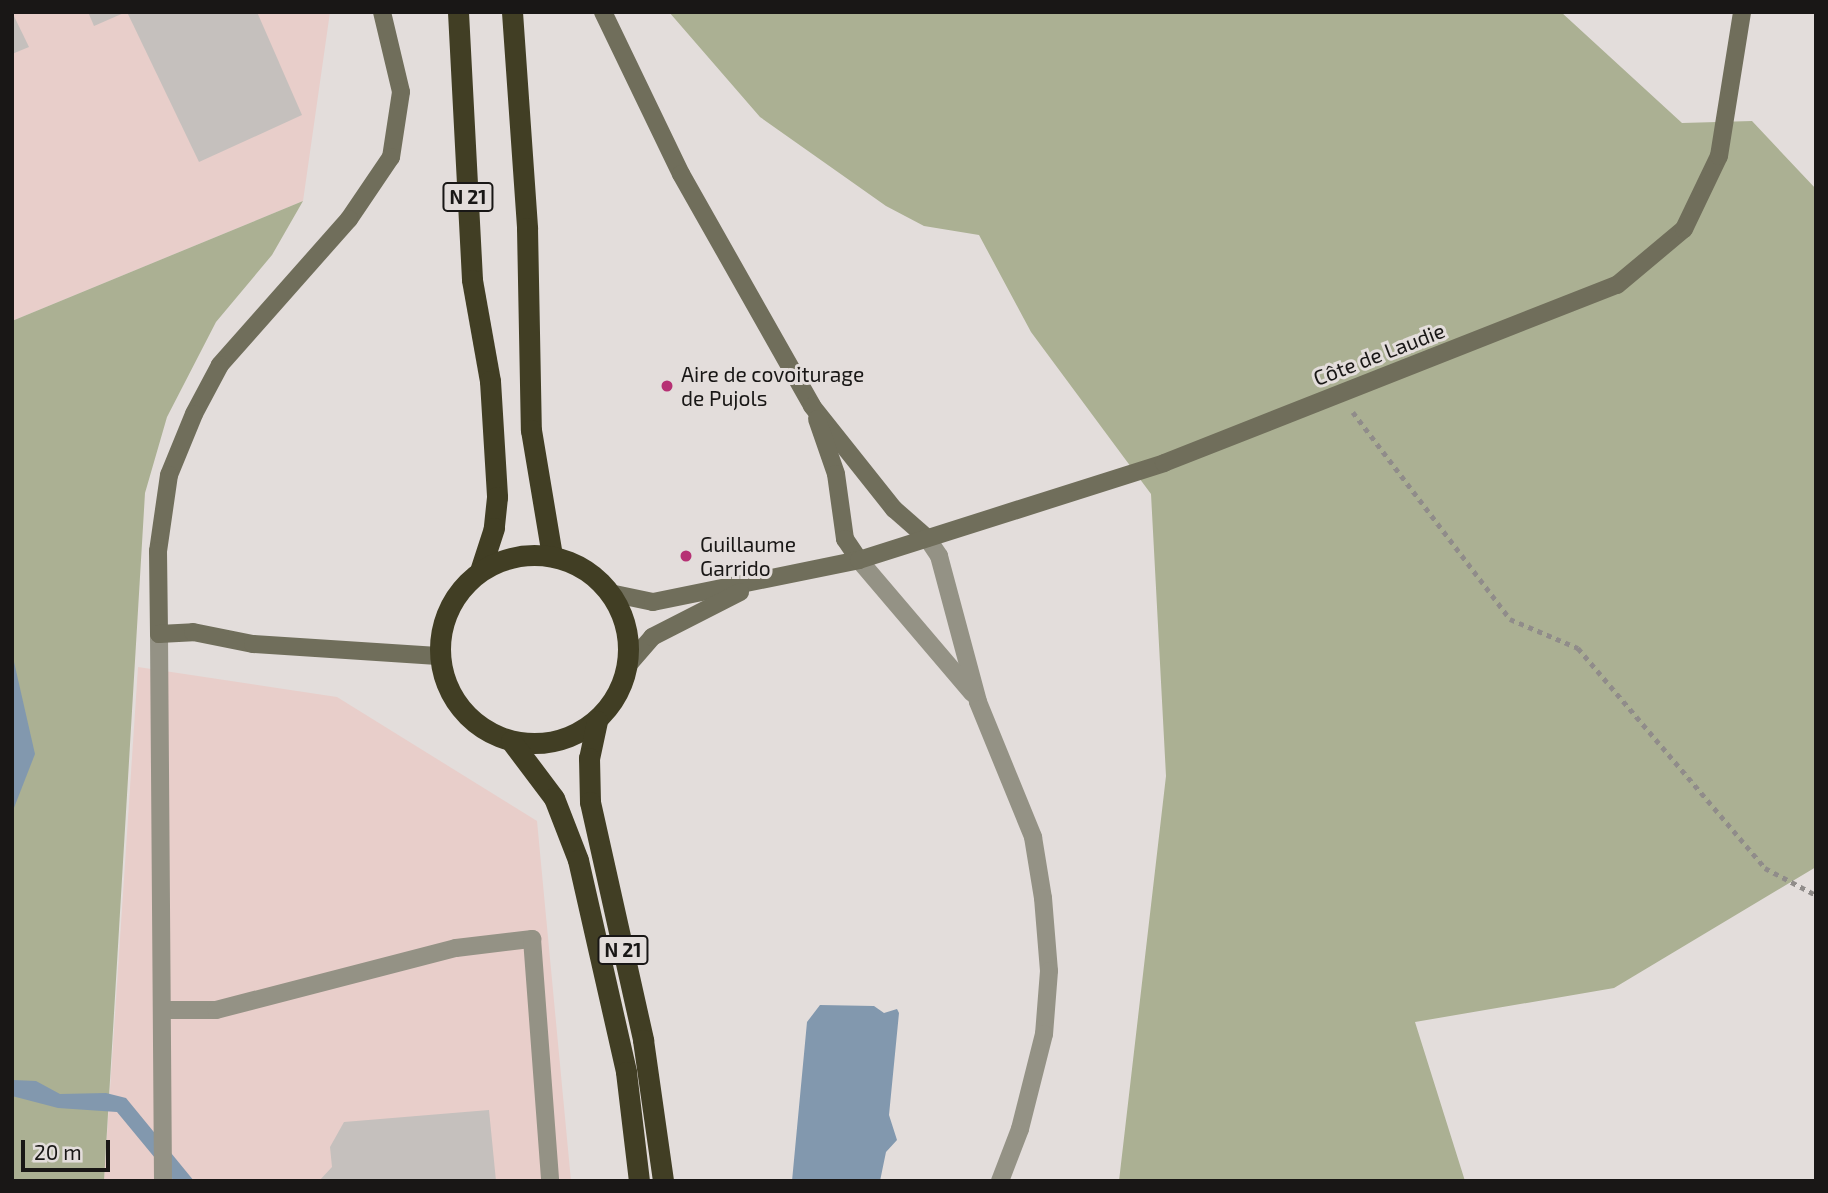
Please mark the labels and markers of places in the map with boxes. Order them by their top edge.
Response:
place label: Aire de covoiturage de Pujols [681,361,864,411]
marker: Aire de covoiturage de Pujols [659,378,675,394]
place label: Guillaume Garrido [700,531,796,581]
marker: Guillaume Garrido [678,548,694,564]

